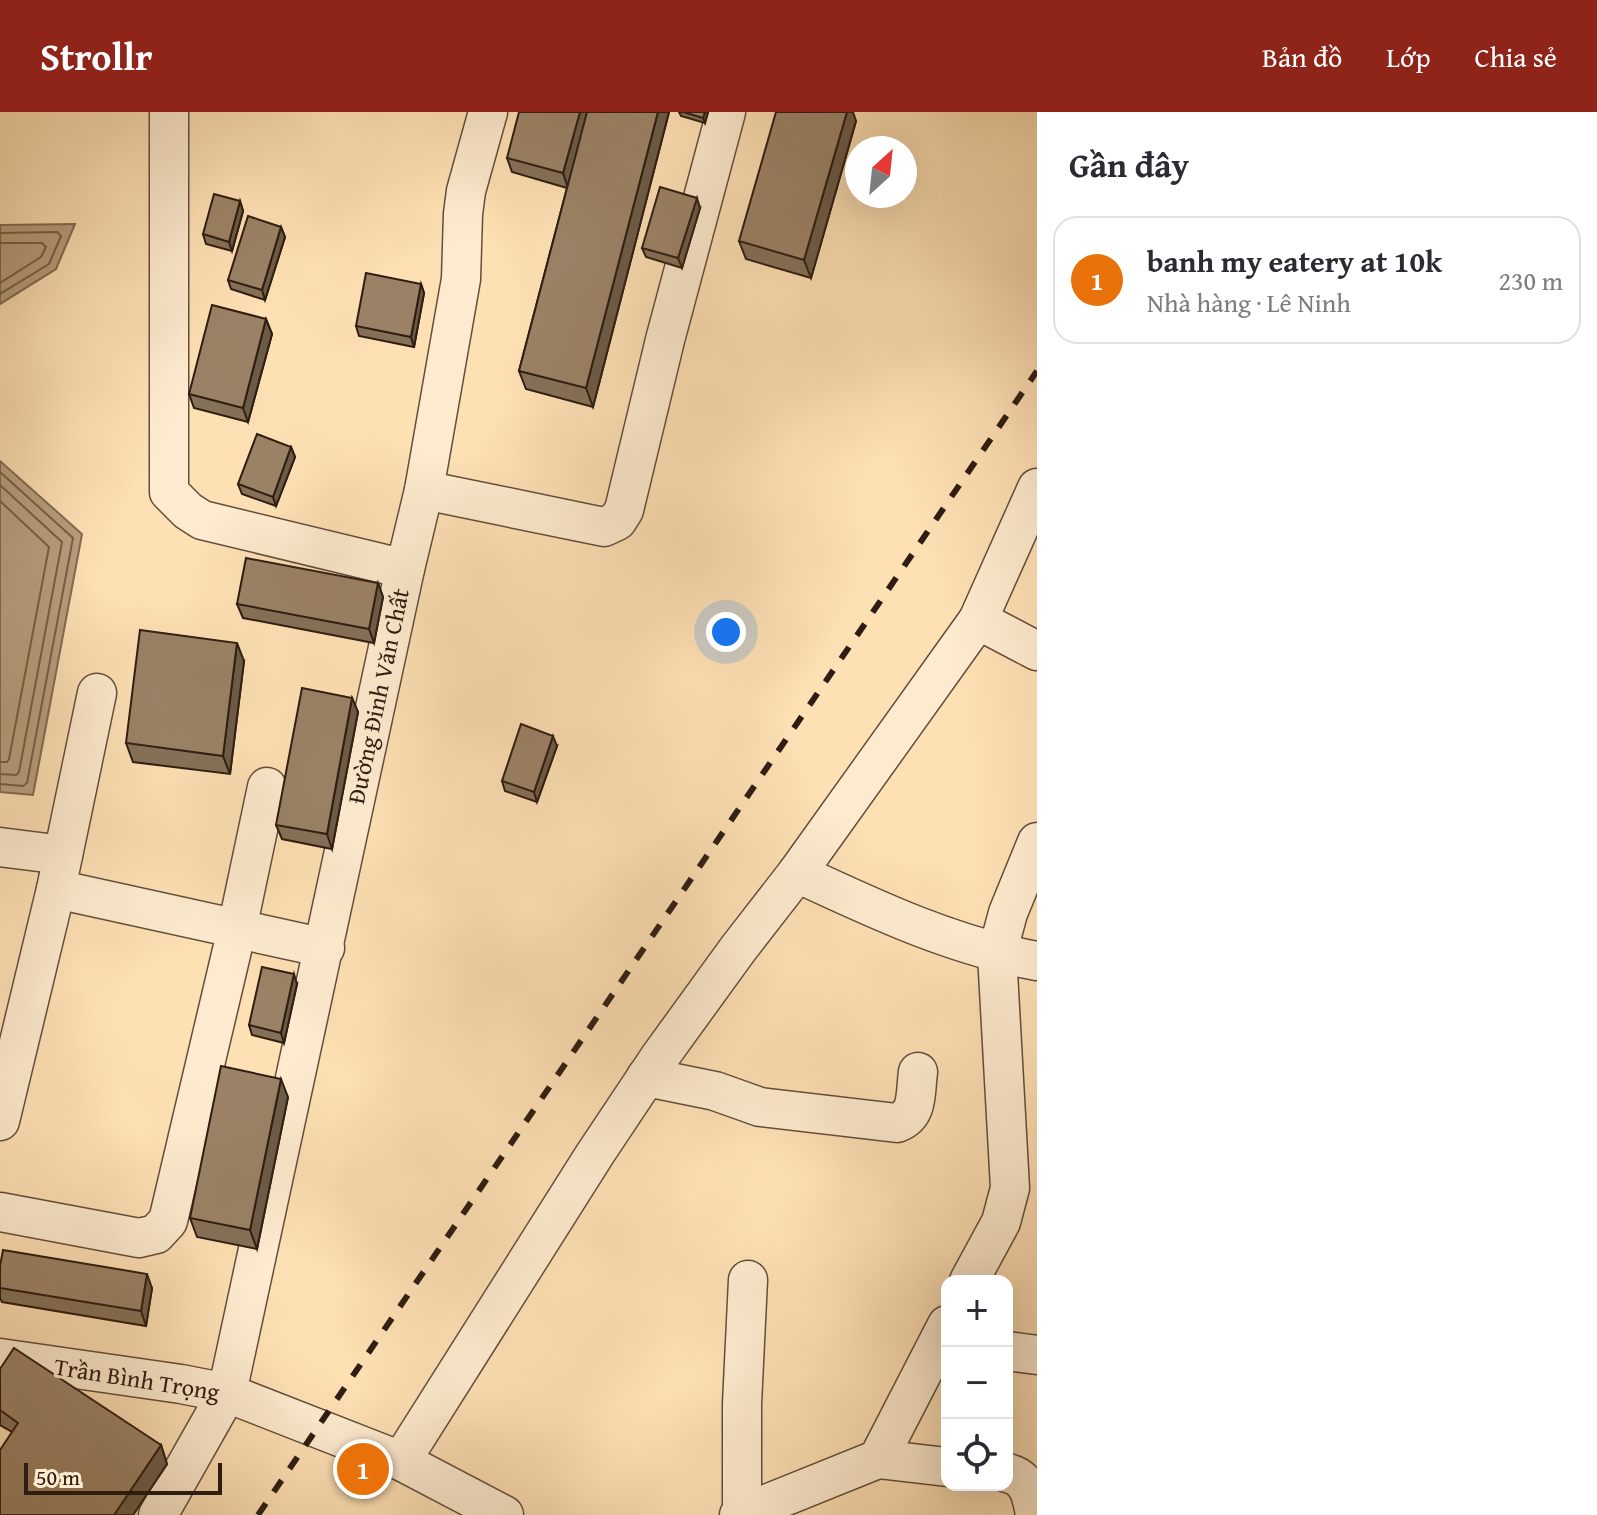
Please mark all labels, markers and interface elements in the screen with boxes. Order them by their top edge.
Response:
text: Strollr [40,28,152,84]
text: Bản đồ [1262,36,1342,77]
text: Lớp [1386,36,1431,77]
text: Chia sẻ [1475,36,1557,77]
north arrow [845,136,917,208]
text: Gần đây [1069,140,1189,189]
text: banh my eatery at 10k [1147,239,1442,283]
text: 1 [1090,261,1104,300]
text: 230 m [1498,261,1563,300]
text: Nhà hàng · Lê Ninh [1147,283,1351,322]
street label: Đường Đinh Văn Chất [338,584,418,807]
your location [706,612,746,652]
map controls [941,1275,1013,1491]
button: + [941,1275,1013,1347]
button: − [941,1347,1013,1419]
street label: Trần Bình Trọng [52,1349,222,1409]
button: locate [941,1419,1013,1491]
pin: 1 [337,1439,389,1499]
scale bar [24,1459,222,1495]
text: 50 m [36,1461,80,1493]

